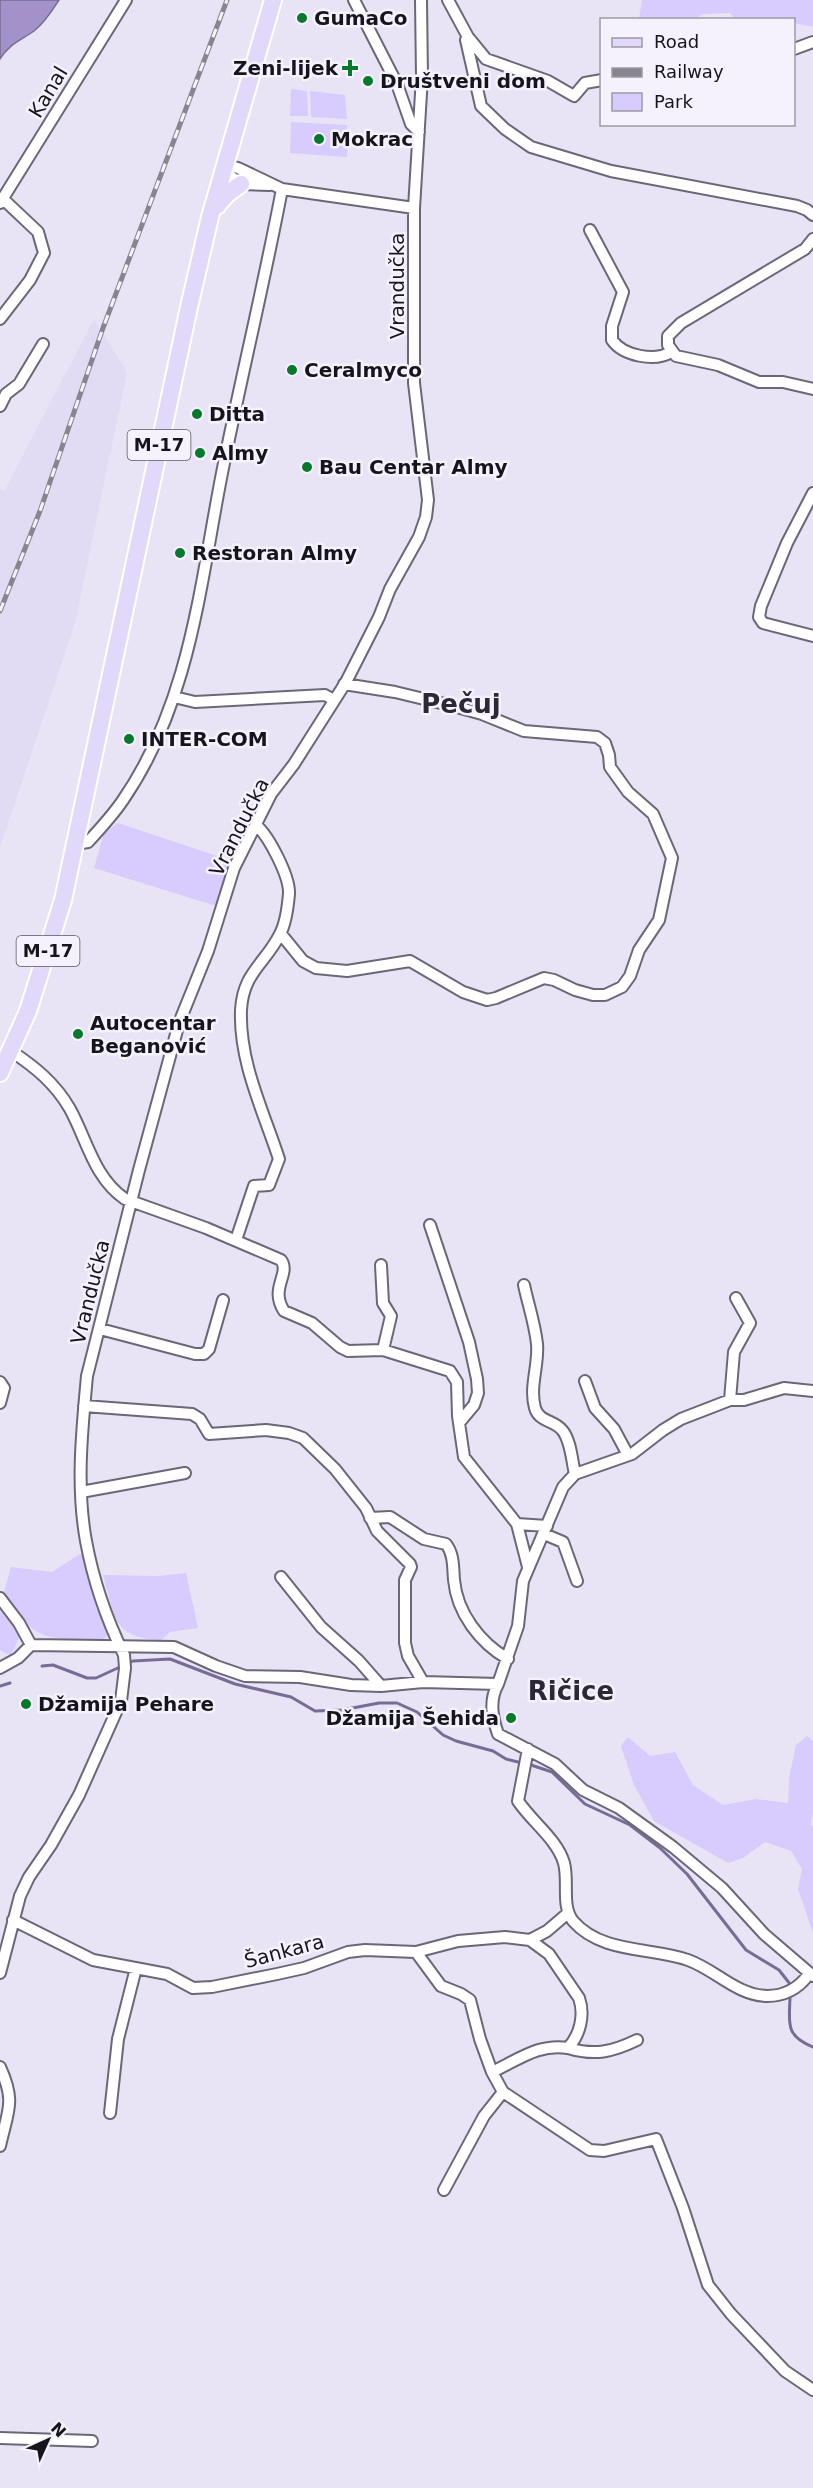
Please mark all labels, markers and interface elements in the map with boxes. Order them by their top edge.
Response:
place label: GumaCo [314,6,407,30]
marker: GumaCo [295,11,309,25]
legend [600,18,795,126]
text: Road [654,31,699,52]
place label: Zeni-lijek [233,56,339,80]
marker: Zeni-lijek [343,61,357,75]
text: Railway [654,61,724,82]
street label: Kanal [23,62,73,122]
place label: Društveni dom [380,69,546,93]
marker: Društveni dom [361,74,375,88]
text: Park [654,91,693,112]
place label: Mokrac [331,127,413,151]
marker: Mokrac [312,132,326,146]
street label: Vrandučka [385,233,409,339]
place label: Ceralmyco [304,358,422,382]
marker: Ceralmyco [285,363,299,377]
place label: Ditta [209,402,265,426]
marker: Ditta [190,407,204,421]
road number: M-17 [128,430,190,460]
place label: Almy [212,441,268,465]
marker: Almy [193,446,207,460]
place label: Bau Centar Almy [319,455,508,479]
marker: Bau Centar Almy [300,460,314,474]
place label: Restoran Almy [192,541,357,565]
marker: Restoran Almy [173,546,187,560]
district label: Pečuj [421,689,501,719]
place label: INTER-COM [141,727,268,751]
marker: INTER-COM [122,732,136,746]
street label: Vrandučka [204,774,274,880]
road number: M-17 [16,936,80,966]
place label: Autocentar Beganović [90,1011,216,1058]
marker: Autocentar Beganović [71,1027,85,1041]
street label: Vrandučka [65,1237,115,1347]
district label: Ričice [528,1676,614,1706]
place label: Džamija Pehare [38,1692,214,1716]
marker: Džamija Pehare [19,1697,33,1711]
place label: Džamija Šehida [325,1706,499,1730]
marker: Džamija Šehida [504,1711,518,1725]
street label: Šankara [241,1929,327,1973]
north arrow [18,2410,78,2470]
text: N [47,2418,70,2441]

